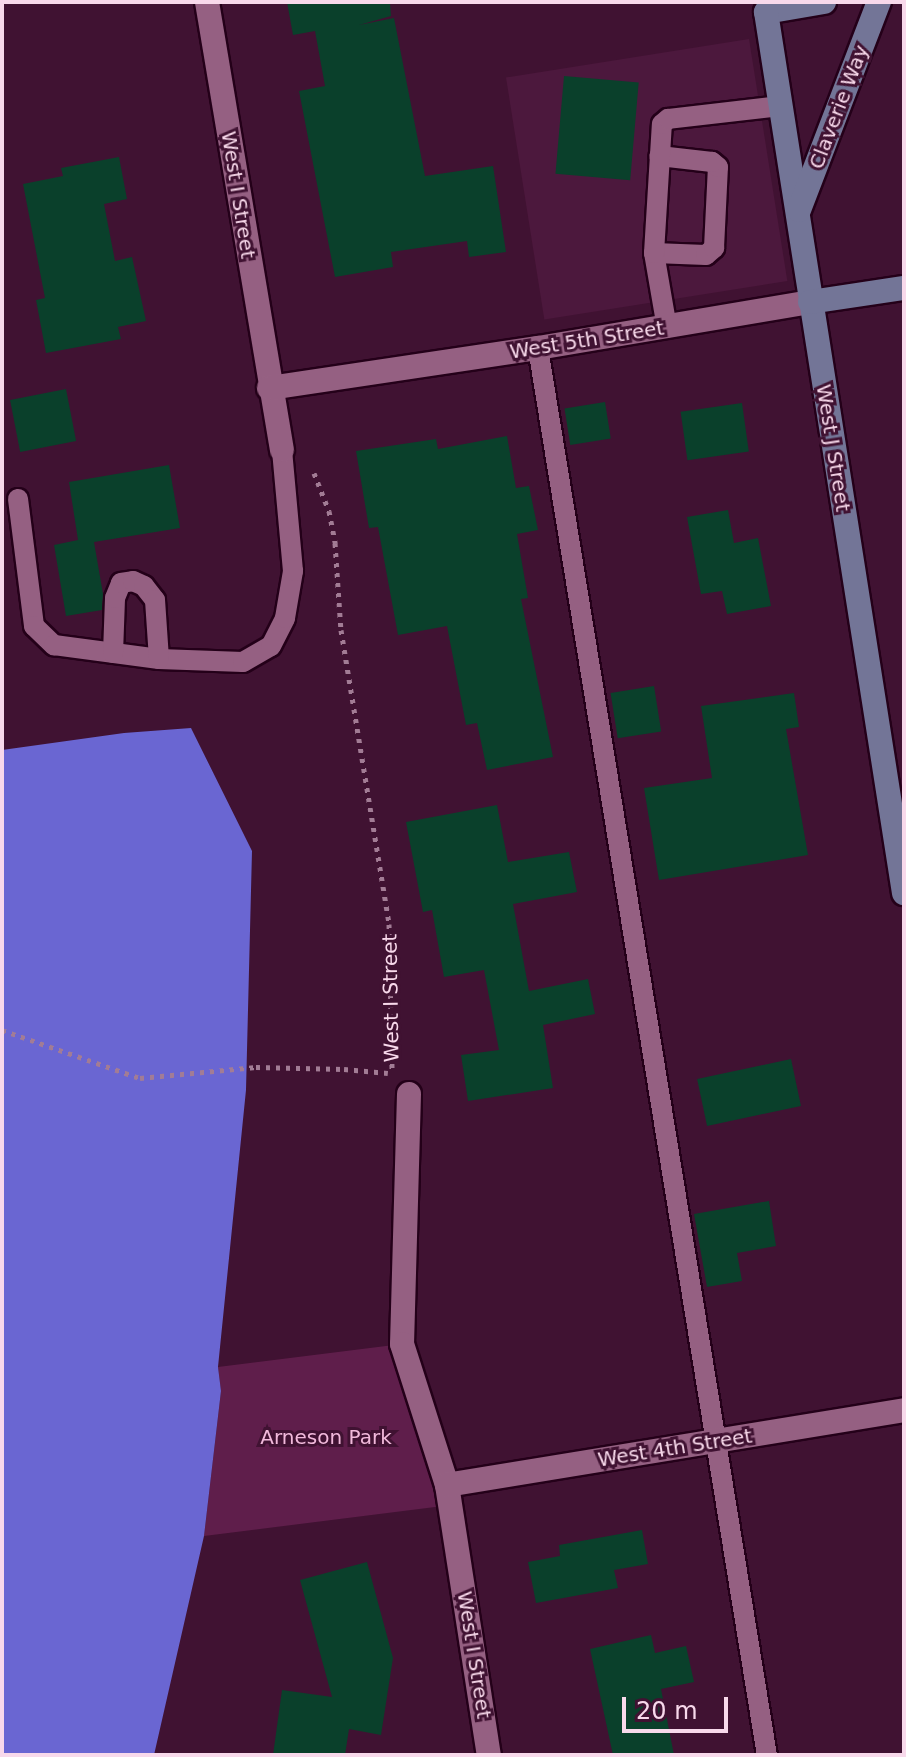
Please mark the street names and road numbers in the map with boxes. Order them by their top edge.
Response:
street label: Claverie Way [804,42,874,172]
street label: West I Street [216,130,260,260]
street label: West 5th Street [508,316,666,364]
street label: West J Street [811,383,855,513]
street label: West I Street [378,934,404,1062]
street label: West 4th Street [596,1424,754,1472]
street label: West I Street [452,1590,496,1720]

